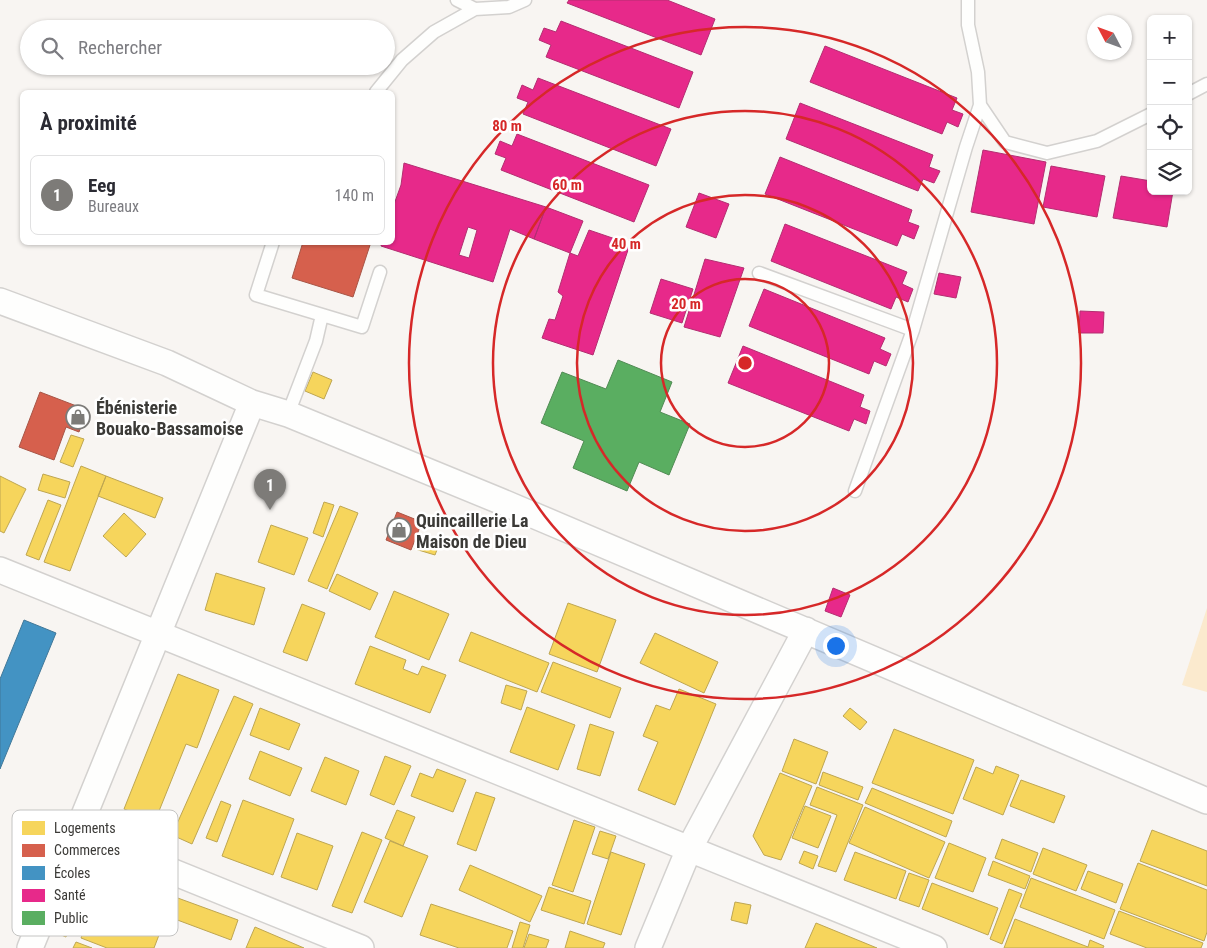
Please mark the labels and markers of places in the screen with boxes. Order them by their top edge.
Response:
centre of rings [736,354,754,372]
place label: Ébénisterie Bouako-Bassamoise [96,397,244,439]
shop icon: Ébénisterie Bouako-Bassamoise [65,404,91,430]
pin: 1 [254,469,286,510]
place label: Quincaillerie La Maison de Dieu [416,510,528,552]
shop icon: Quincaillerie La Maison de Dieu [386,517,412,543]

